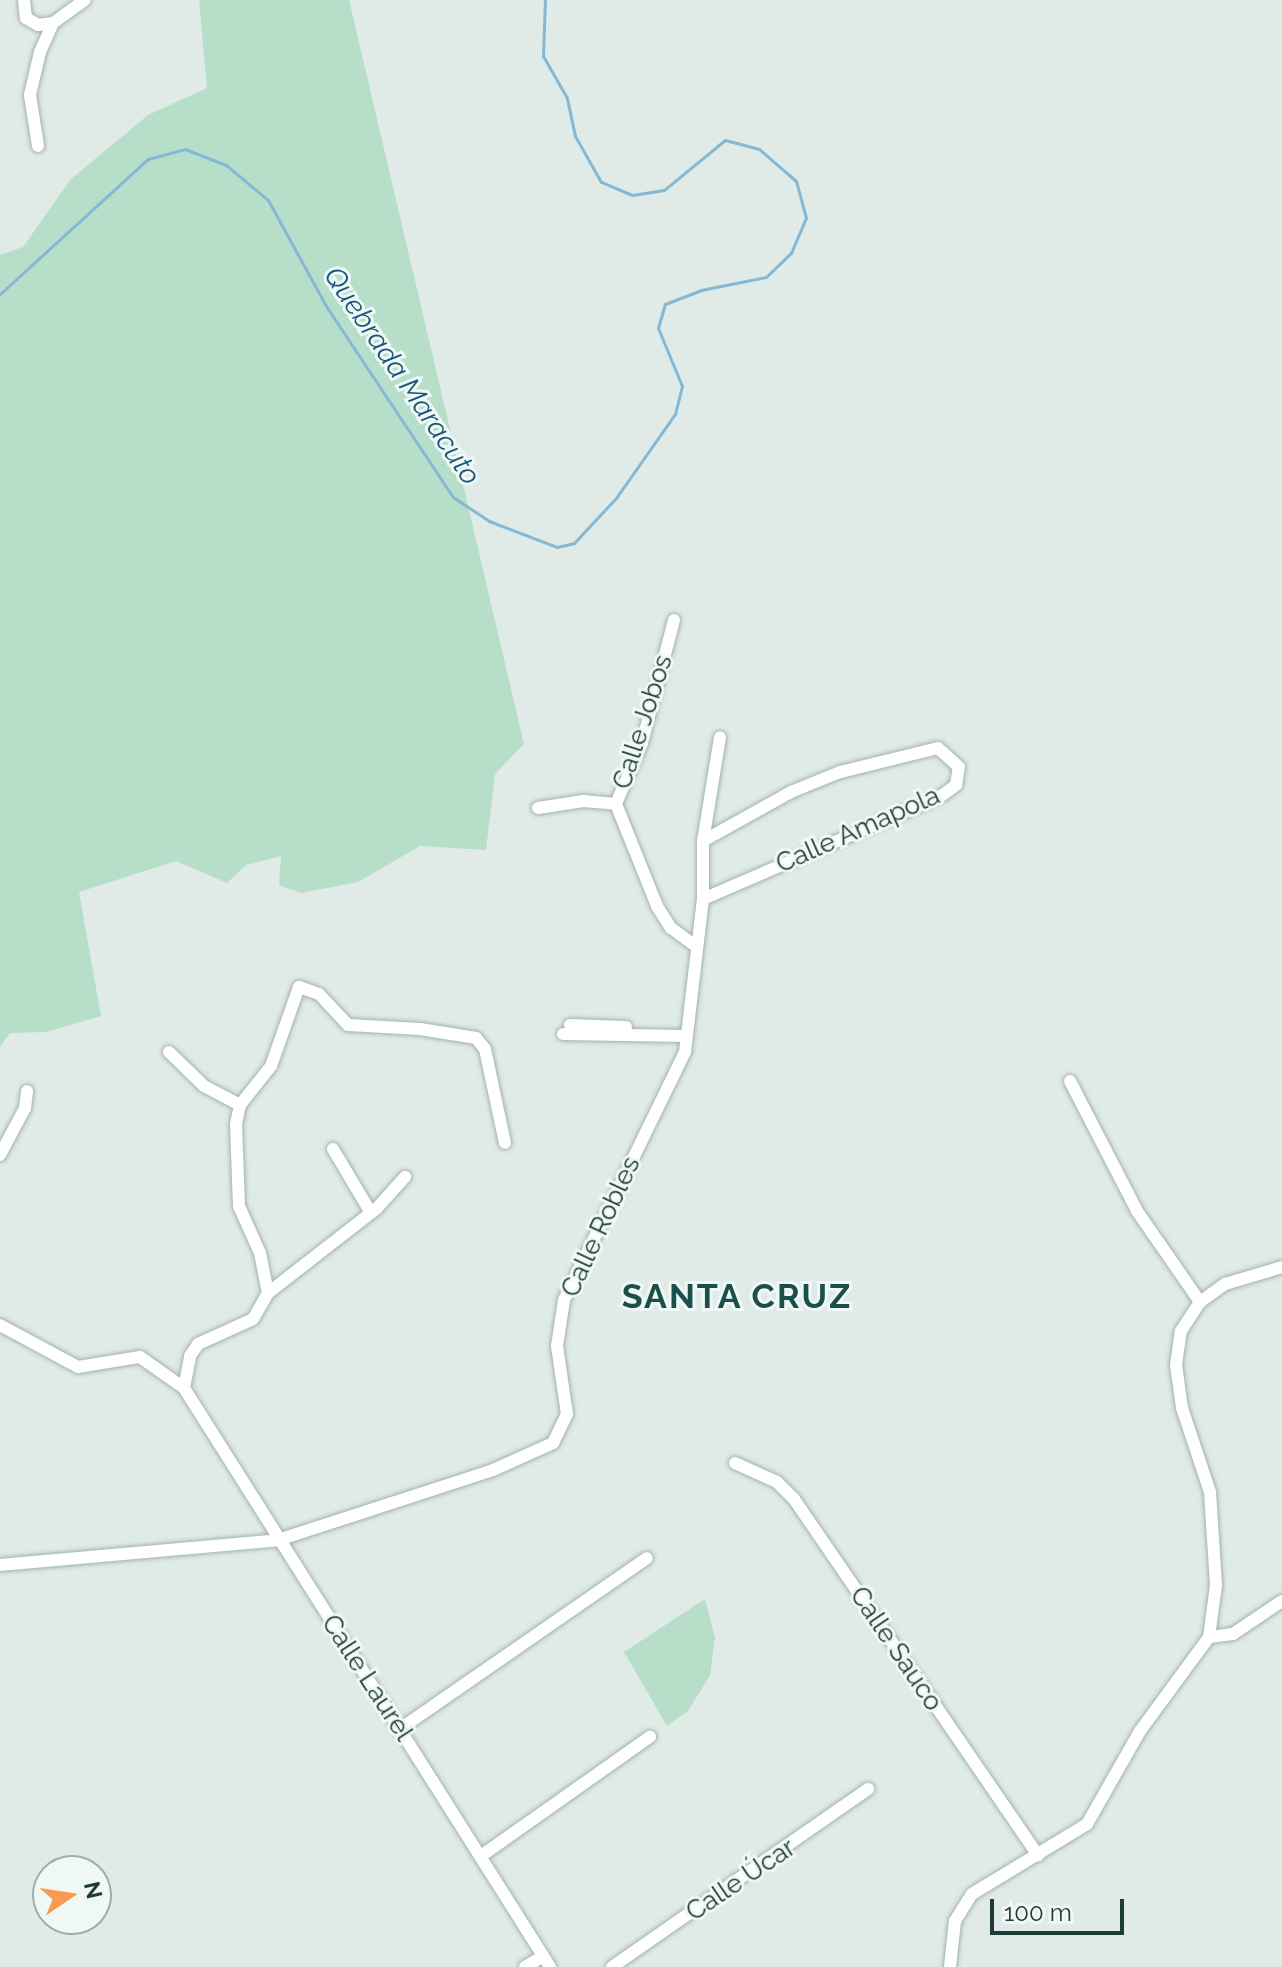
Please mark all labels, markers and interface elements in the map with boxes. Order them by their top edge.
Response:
water label: Quebrada Maracuto [317,261,487,491]
street label: Calle Jobos [607,651,679,793]
street label: Calle Amapola [771,780,945,880]
street label: Calle Robles [555,1152,647,1302]
district label: SANTA CRUZ [621,1277,853,1317]
street label: Calle Sauco [843,1581,949,1717]
street label: Calle Laurel [315,1609,419,1747]
street label: Calle Úcar [680,1832,802,1928]
north arrow [32,1855,112,1935]
text: N [79,1879,108,1901]
scale bar [994,1883,1128,1933]
text: 100 m [1004,1898,1072,1927]

